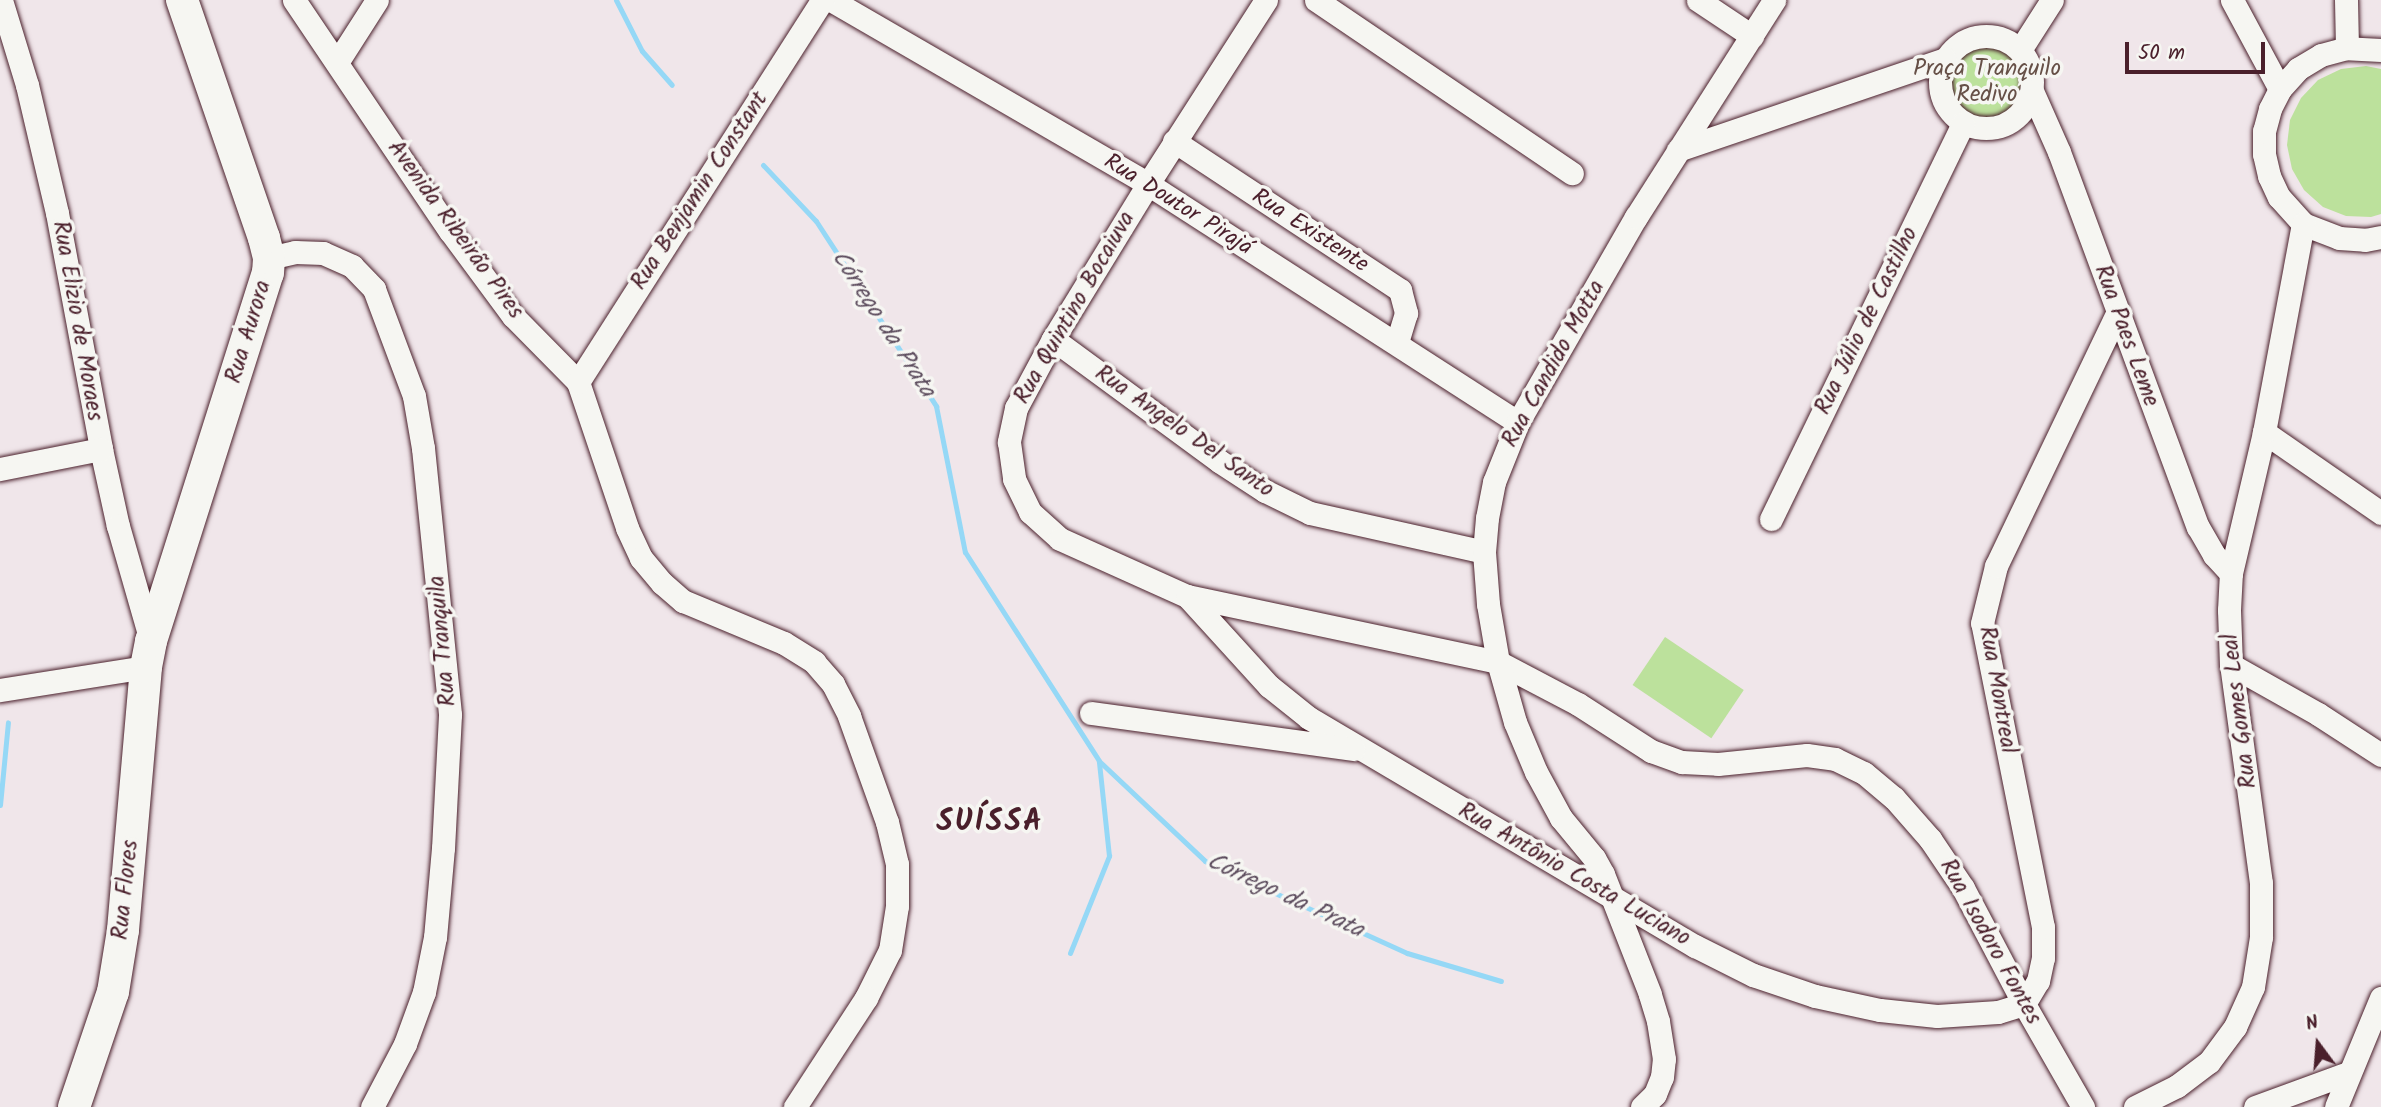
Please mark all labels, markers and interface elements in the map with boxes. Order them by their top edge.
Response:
scale bar [2129,28,2269,72]
text: 50 m [2138,37,2185,70]
park label: Praça Tranquilo Redivo [1913,55,2061,109]
street label: Rua Benjamin Constant [626,87,774,295]
street label: Avenida Ribeirão Pires [381,135,529,325]
street label: Rua Doutor Pirajá [1099,148,1257,262]
street label: Rua Existente [1246,183,1374,279]
street label: Rua Quintino Bocaiuva [1009,207,1141,409]
street label: Rua Elizio de Moraes [46,219,108,423]
street label: Rua Júlio de Castilho [1810,223,1924,419]
water label: Córrego da Prata [825,245,941,403]
street label: Rua Paes Leme [2088,261,2164,411]
street label: Rua Candido Motta [1497,276,1611,452]
street label: Rua Aurora [220,277,278,387]
street label: Rua Angelo Del Santo [1089,360,1279,504]
street label: Rua Tranquila [424,574,462,708]
street label: Rua Montreal [1972,624,2022,756]
street label: Rua Gomes Leal [2217,632,2263,790]
street label: Rua Antônio Costa Luciano [1453,797,1695,953]
district label: SUÍSSA [937,804,1043,840]
street label: Rua Flores [107,839,145,941]
water label: Córrego da Prata [1202,847,1368,945]
street label: Rua Isodoro Fontes [1933,855,2047,1029]
text: N [2302,1008,2322,1040]
north arrow [2283,1009,2353,1079]

